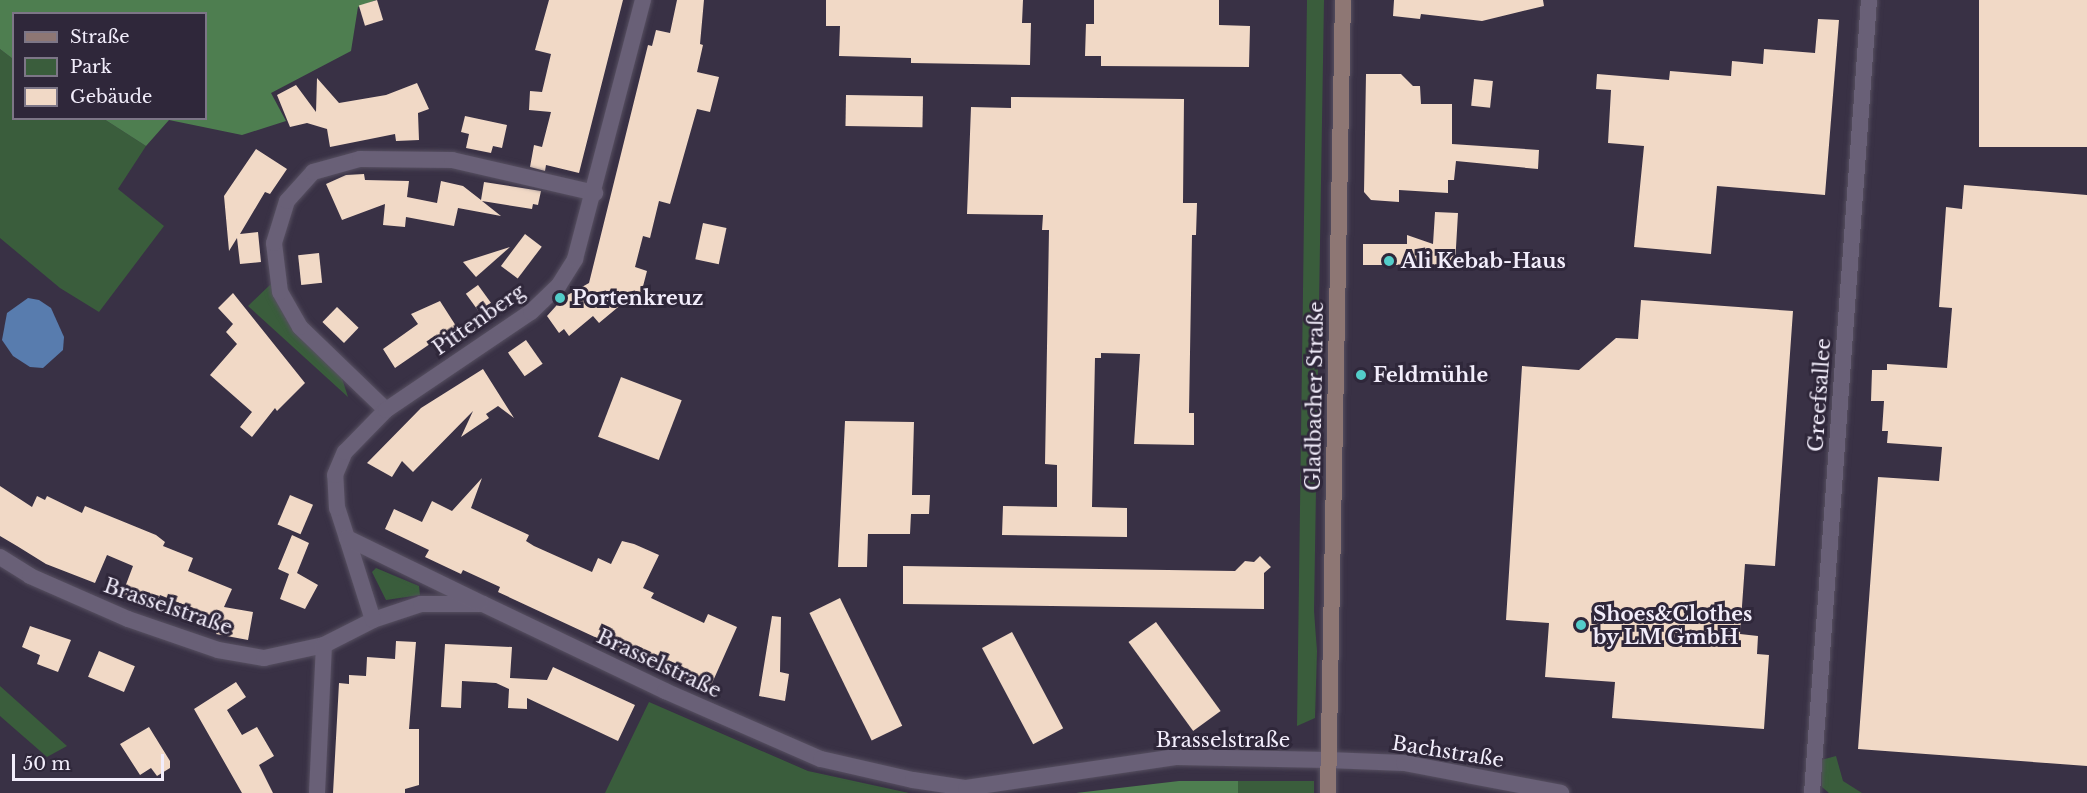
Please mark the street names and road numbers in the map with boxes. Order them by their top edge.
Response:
street label: Pittenberg [428,279,530,361]
street label: Gladbacher Straße [1301,301,1329,491]
street label: Greefsallee [1804,337,1836,453]
street label: Brasselstraße [101,574,235,640]
street label: Brasselstraße [593,625,725,703]
street label: Brasselstraße [1156,728,1290,752]
street label: Bachstraße [1390,731,1506,773]

